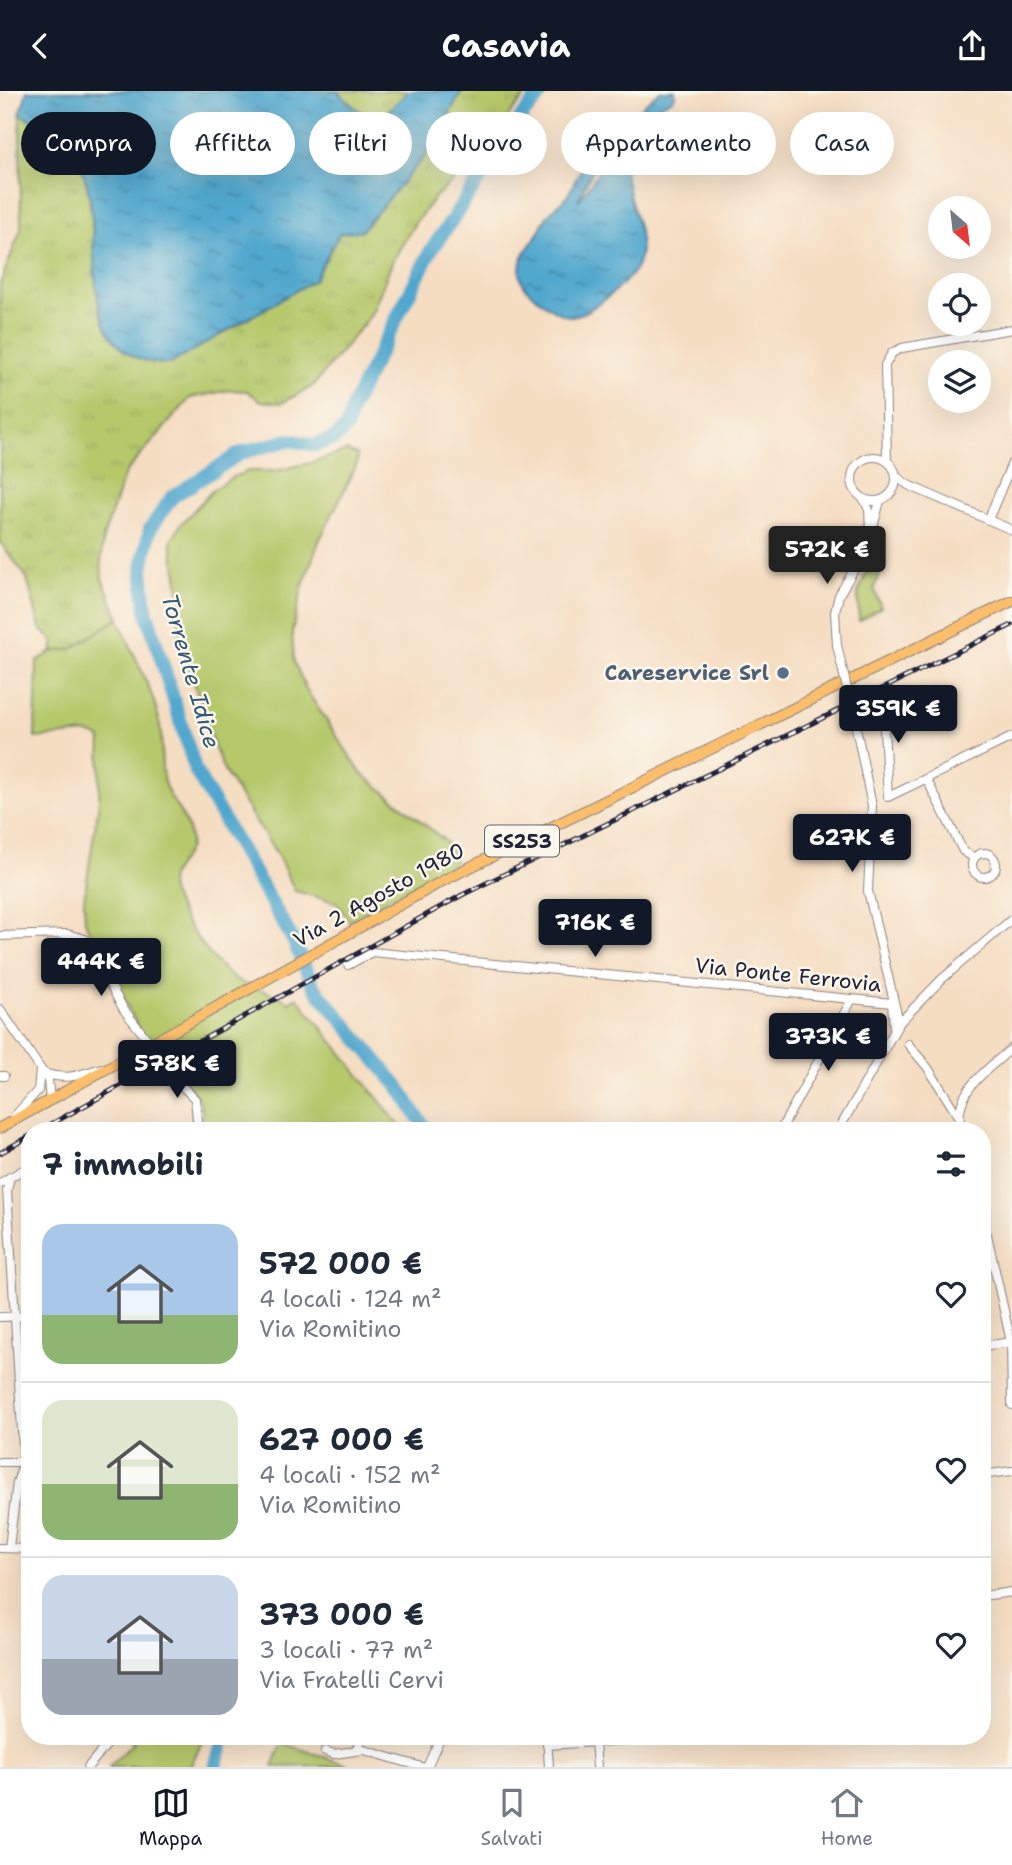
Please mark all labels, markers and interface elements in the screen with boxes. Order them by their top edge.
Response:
text: Casavia [441,24,571,67]
icon: back [21,27,59,65]
icon: share [953,27,991,65]
chip: Compra [21,112,156,175]
chip: Affitta [170,112,295,175]
chip: Filtri [309,112,412,175]
chip: Nuovo [426,112,547,175]
chip: Appartamento [561,112,776,175]
chip: Casa [790,112,894,175]
north arrow [928,196,990,259]
map controls [928,196,991,413]
button: locate [928,273,991,336]
button: layers [928,350,991,413]
pin: 572K € [770,526,884,586]
text: 572K € [785,534,869,564]
water label: Torrente Idice [155,590,227,752]
place label: Careservice Srl [605,659,769,687]
marker: Careservice Srl [775,665,791,681]
pin: 359K € [841,685,955,745]
text: 359K € [855,693,941,723]
pin: 627K € [795,815,909,874]
text: 627K € [809,822,895,852]
road number: SS253 [485,825,559,856]
street label: Via 2 Agosto 1980 [288,836,470,954]
pin: 716K € [538,899,652,959]
text: 716K € [555,907,635,937]
pin: 444K € [44,939,158,998]
text: 444K € [57,946,145,976]
street label: Via Ponte Ferrovia [693,951,883,999]
pin: 373K € [771,1013,885,1073]
text: 373K € [785,1021,871,1051]
pin: 578K € [120,1041,234,1100]
text: 578K € [134,1048,220,1078]
text: 7 immobili [42,1144,204,1185]
icon: filters [932,1145,970,1183]
text: 572 000 € [259,1243,422,1284]
icon: home [98,1252,182,1336]
icon: heart [932,1275,970,1313]
text: 4 locali · 124 m² [259,1284,442,1314]
text: Via Romitino [259,1314,402,1344]
text: 627 000 € [259,1419,424,1460]
icon: home [98,1428,182,1512]
icon: heart [932,1451,970,1489]
text: 4 locali · 152 m² [259,1460,441,1490]
text: Via Romitino [259,1490,402,1520]
text: 373 000 € [259,1594,424,1635]
icon: home [98,1603,182,1687]
icon: heart [932,1626,970,1664]
text: 3 locali · 77 m² [259,1635,433,1665]
text: Via Fratelli Cervi [259,1665,444,1695]
tab: Mappa [139,1784,202,1851]
tab: Salvati [480,1784,543,1851]
tab: Home [821,1784,873,1851]

